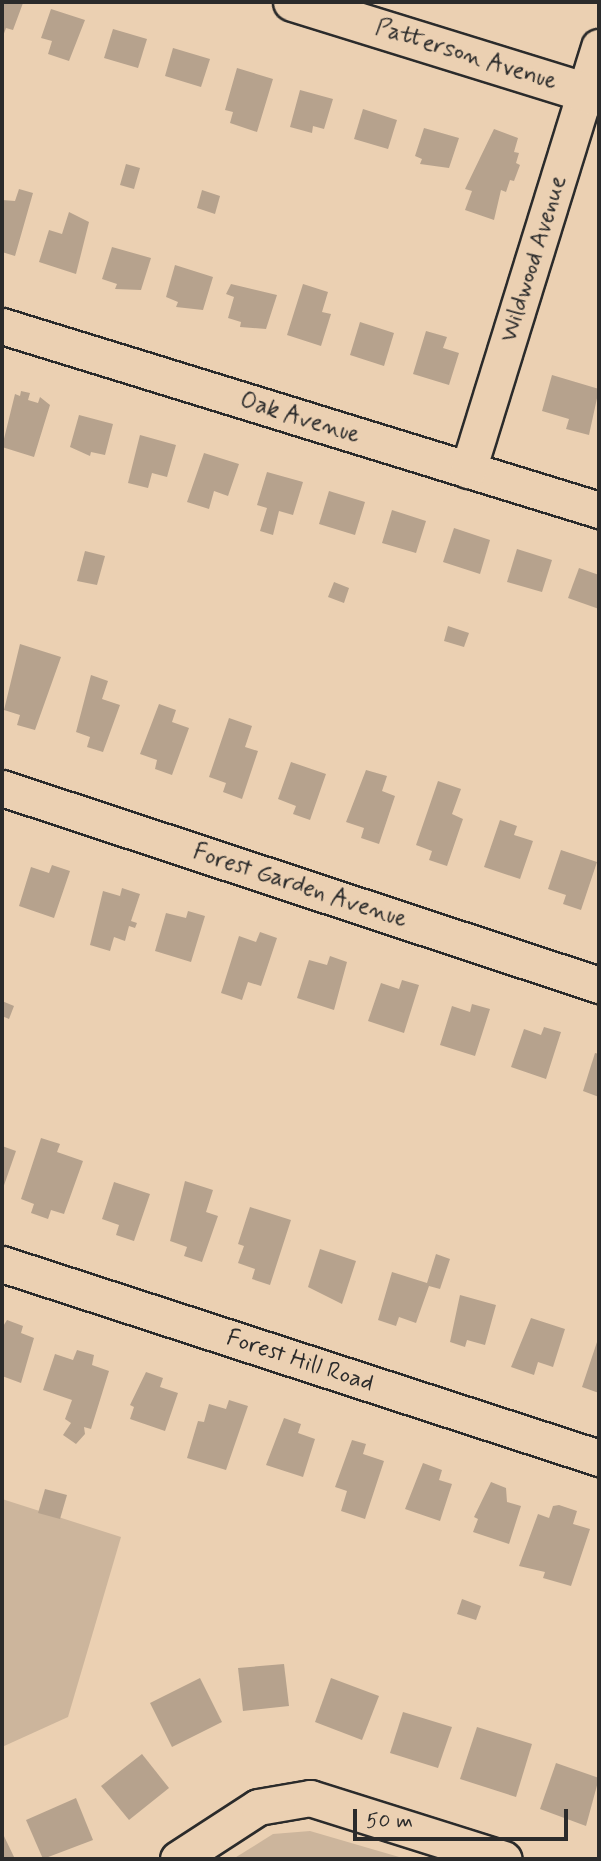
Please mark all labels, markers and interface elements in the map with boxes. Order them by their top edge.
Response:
street label: Patterson Avenue [370,13,562,97]
street label: Wildwood Avenue [495,171,573,347]
street label: Oak Avenue [238,386,362,450]
street label: Forest Garden Avenue [191,838,409,934]
street label: Forest Hill Road [223,1324,377,1398]
scale bar [356,1794,571,1838]
text: 50 m [366,1807,413,1835]

